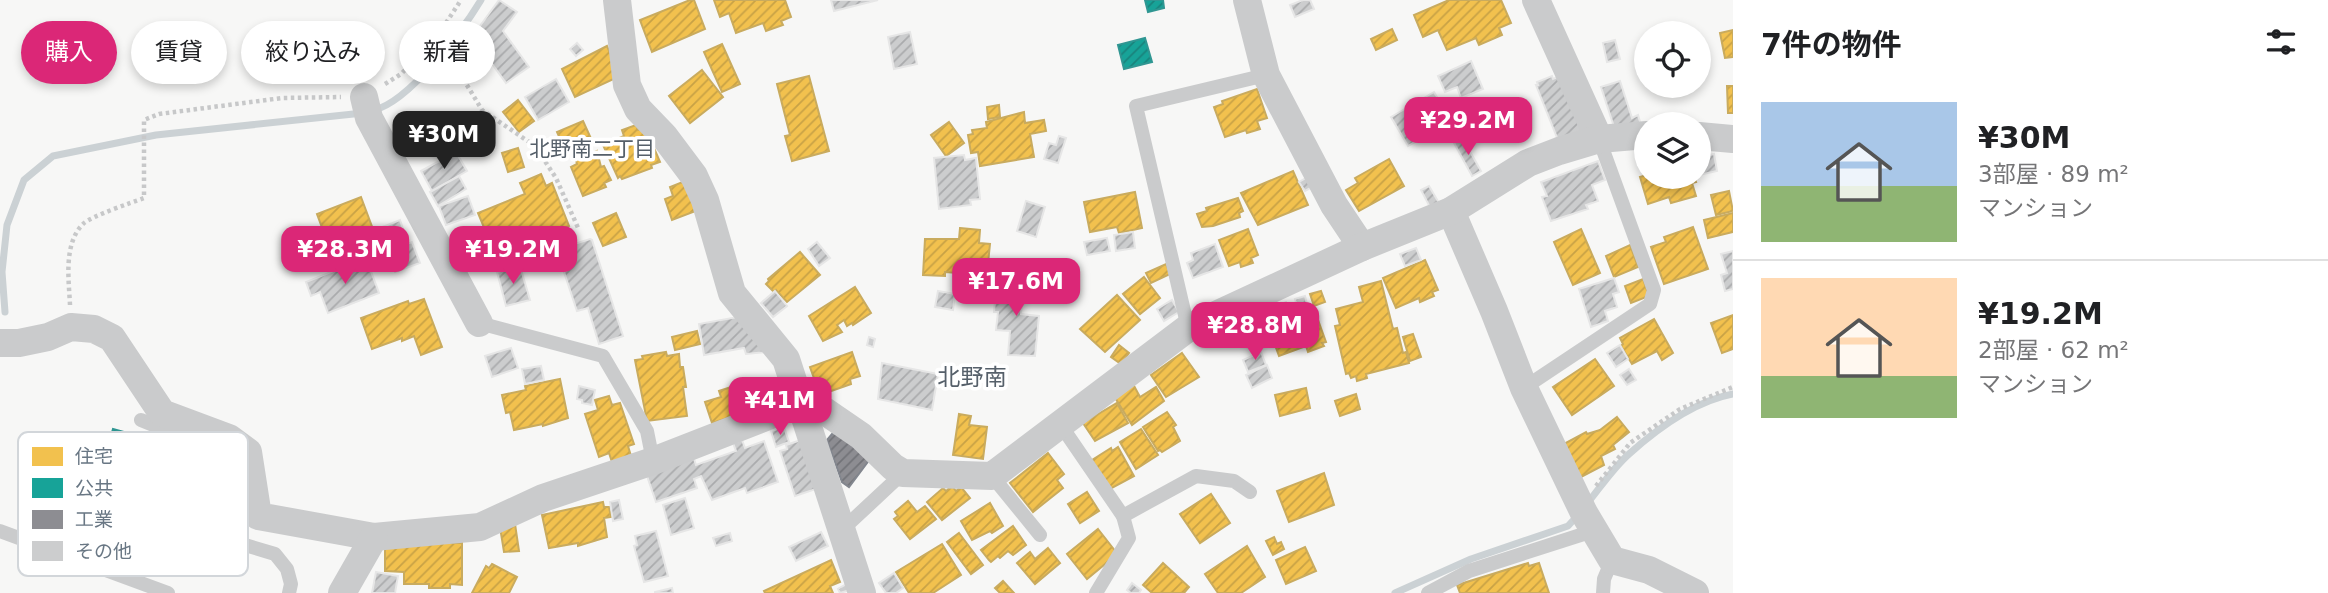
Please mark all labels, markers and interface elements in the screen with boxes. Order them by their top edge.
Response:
chip: 購入 [21,21,117,84]
chip: 賃貸 [131,21,227,84]
chip: 絞り込み [241,21,385,84]
chip: 新着 [399,21,495,84]
map controls [1634,21,1711,189]
button: locate [1634,21,1711,98]
icon: filters [2262,23,2300,61]
text: 7件の物件 [1761,27,1902,62]
pin: ¥29.2M [1411,97,1525,157]
text: ¥29.2M [1420,107,1516,133]
pin: ¥30M [403,111,485,171]
button: layers [1634,112,1711,189]
text: ¥30M [1978,120,2070,155]
text: ¥30M [409,121,479,147]
icon: home [1817,130,1901,214]
district label: 北野南二丁目 [529,137,655,161]
text: 3部屋 · 89 m² [1978,161,2129,187]
text: マンション [1978,195,2093,221]
pin: ¥28.3M [288,226,402,286]
pin: ¥19.2M [456,226,570,286]
text: ¥28.3M [297,236,393,262]
text: ¥19.2M [465,236,561,262]
pin: ¥17.6M [959,258,1073,318]
text: ¥17.6M [968,268,1064,294]
text: ¥19.2M [1978,296,2103,331]
pin: ¥28.8M [1198,302,1312,362]
icon: home [1817,306,1901,390]
text: ¥28.8M [1207,312,1303,338]
text: 2部屋 · 62 m² [1978,337,2129,363]
district label: 北野南 [938,364,1007,390]
text: マンション [1978,371,2093,397]
pin: ¥41M [739,378,821,437]
text: ¥41M [745,387,815,413]
legend [18,432,248,576]
text: 住宅 [75,445,113,467]
text: 公共 [75,477,113,499]
text: 工業 [75,508,113,530]
text: その他 [75,540,132,562]

